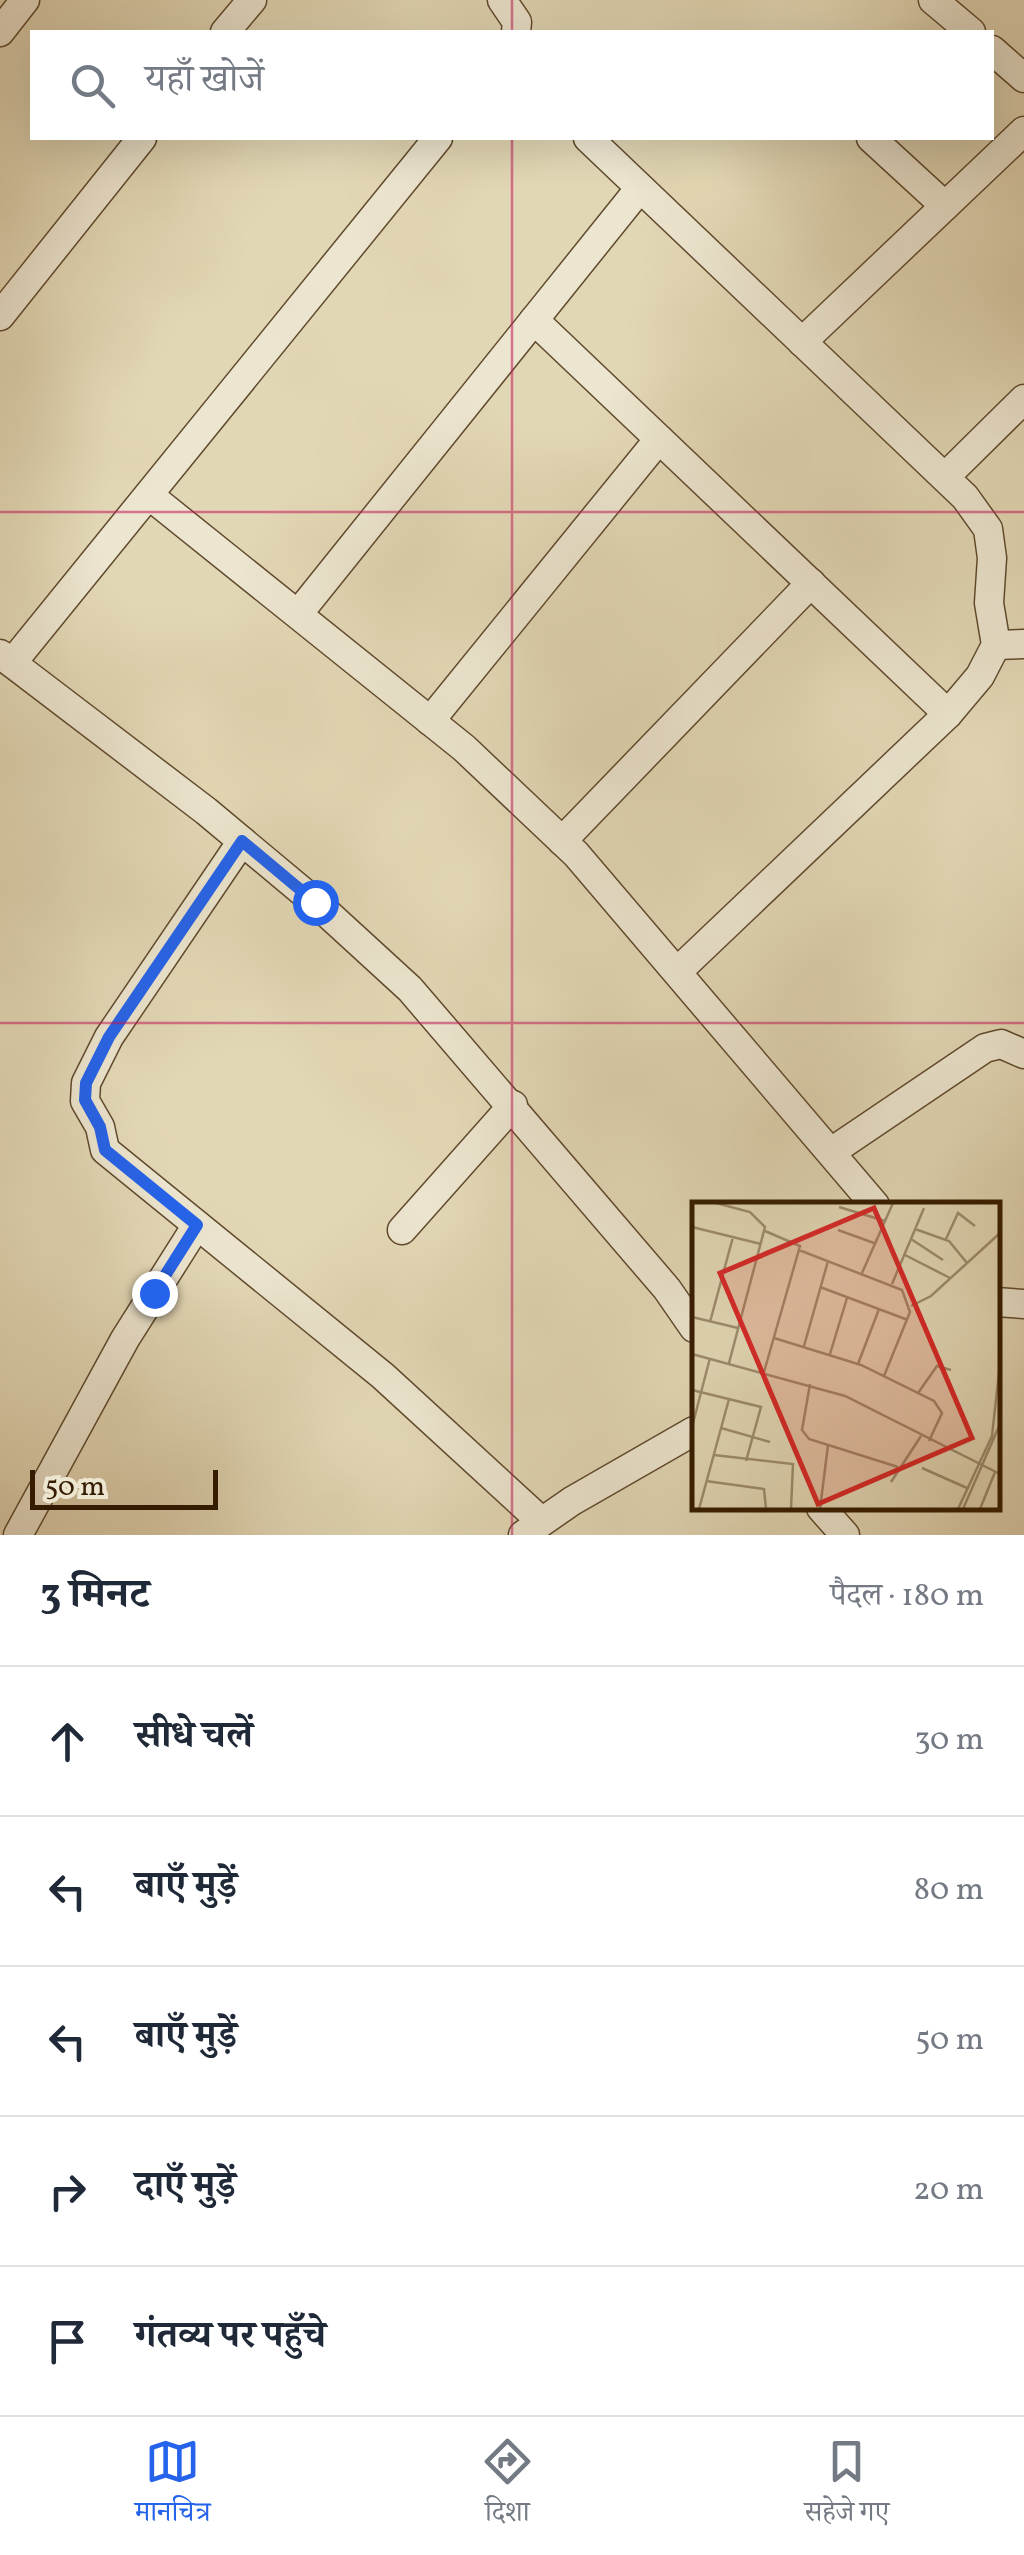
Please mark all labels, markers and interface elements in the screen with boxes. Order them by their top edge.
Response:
search box [30,30,994,140]
text: यहाँ खोजें [145,55,264,108]
icon: search [65,58,120,113]
route start [293,880,339,926]
inset map [692,1202,999,1510]
route end [132,1271,178,1317]
scale bar [30,1465,218,1510]
text: 50 m [45,1468,105,1507]
text: 3 मिनट [40,1567,149,1626]
text: पैदल · 180 m [830,1575,984,1619]
text: सीधे चलें [135,1711,253,1764]
icon: ahead [40,1714,95,1769]
text: 30 m [914,1719,984,1763]
text: बाएँ मुड़ें [135,1861,237,1914]
icon: left [40,1864,95,1919]
text: 80 m [914,1869,984,1913]
text: बाएँ मुड़ें [135,2011,237,2064]
icon: left [40,2014,95,2069]
text: 50 m [915,2019,984,2063]
text: दाएँ मुड़ें [135,2161,236,2214]
icon: right [40,2164,95,2219]
text: 20 m [913,2169,984,2213]
text: गंतव्य पर पहुँचे [135,2311,326,2364]
icon: arrive [40,2314,95,2369]
tab: मानचित्र [135,2434,211,2539]
tab: दिशा [480,2434,535,2539]
tab: सहेजे गए [804,2434,889,2539]

